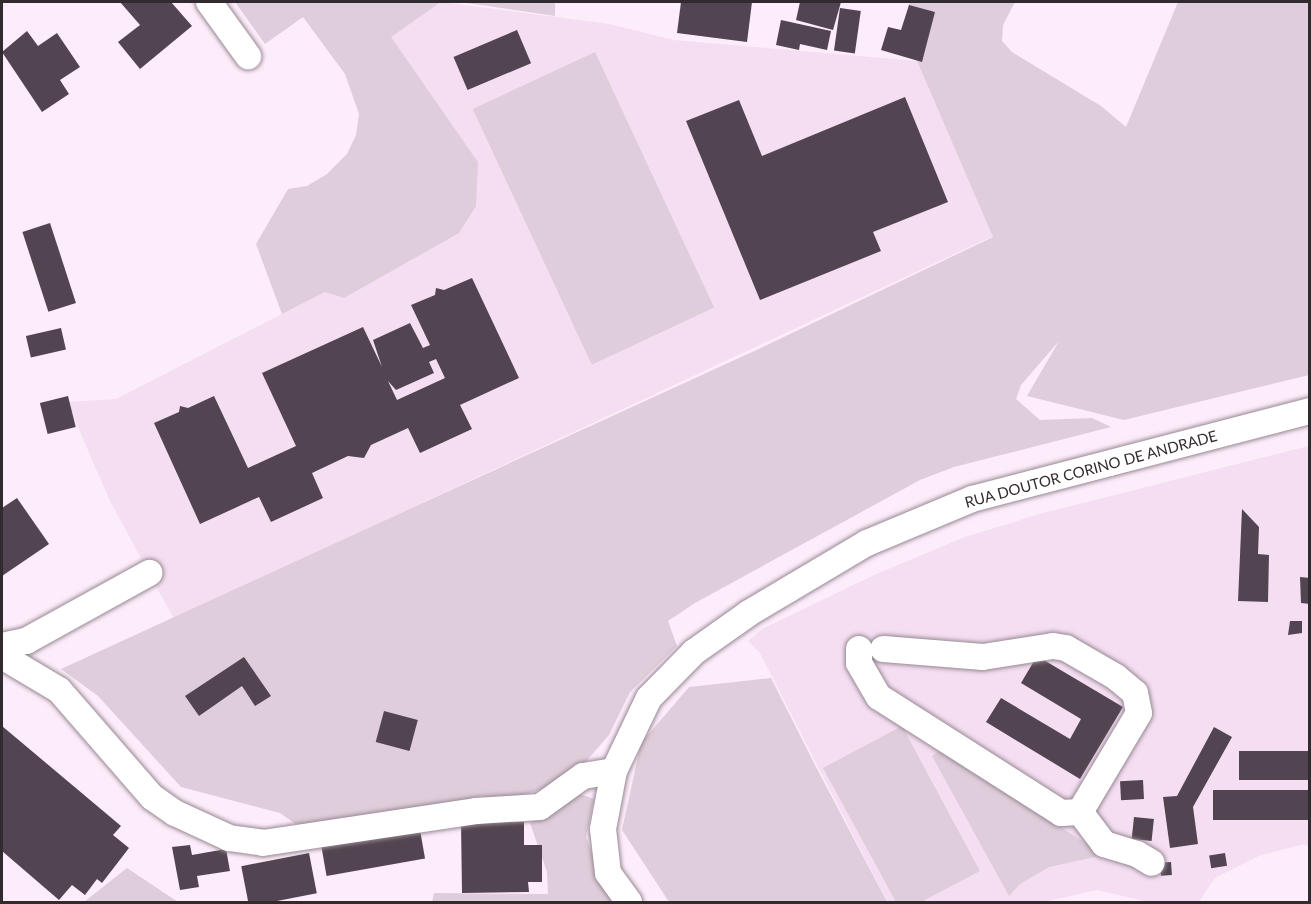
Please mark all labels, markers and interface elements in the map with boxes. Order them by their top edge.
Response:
street label: RUA DOUTOR CORINO DE ANDRADE [962,426,1220,512]

